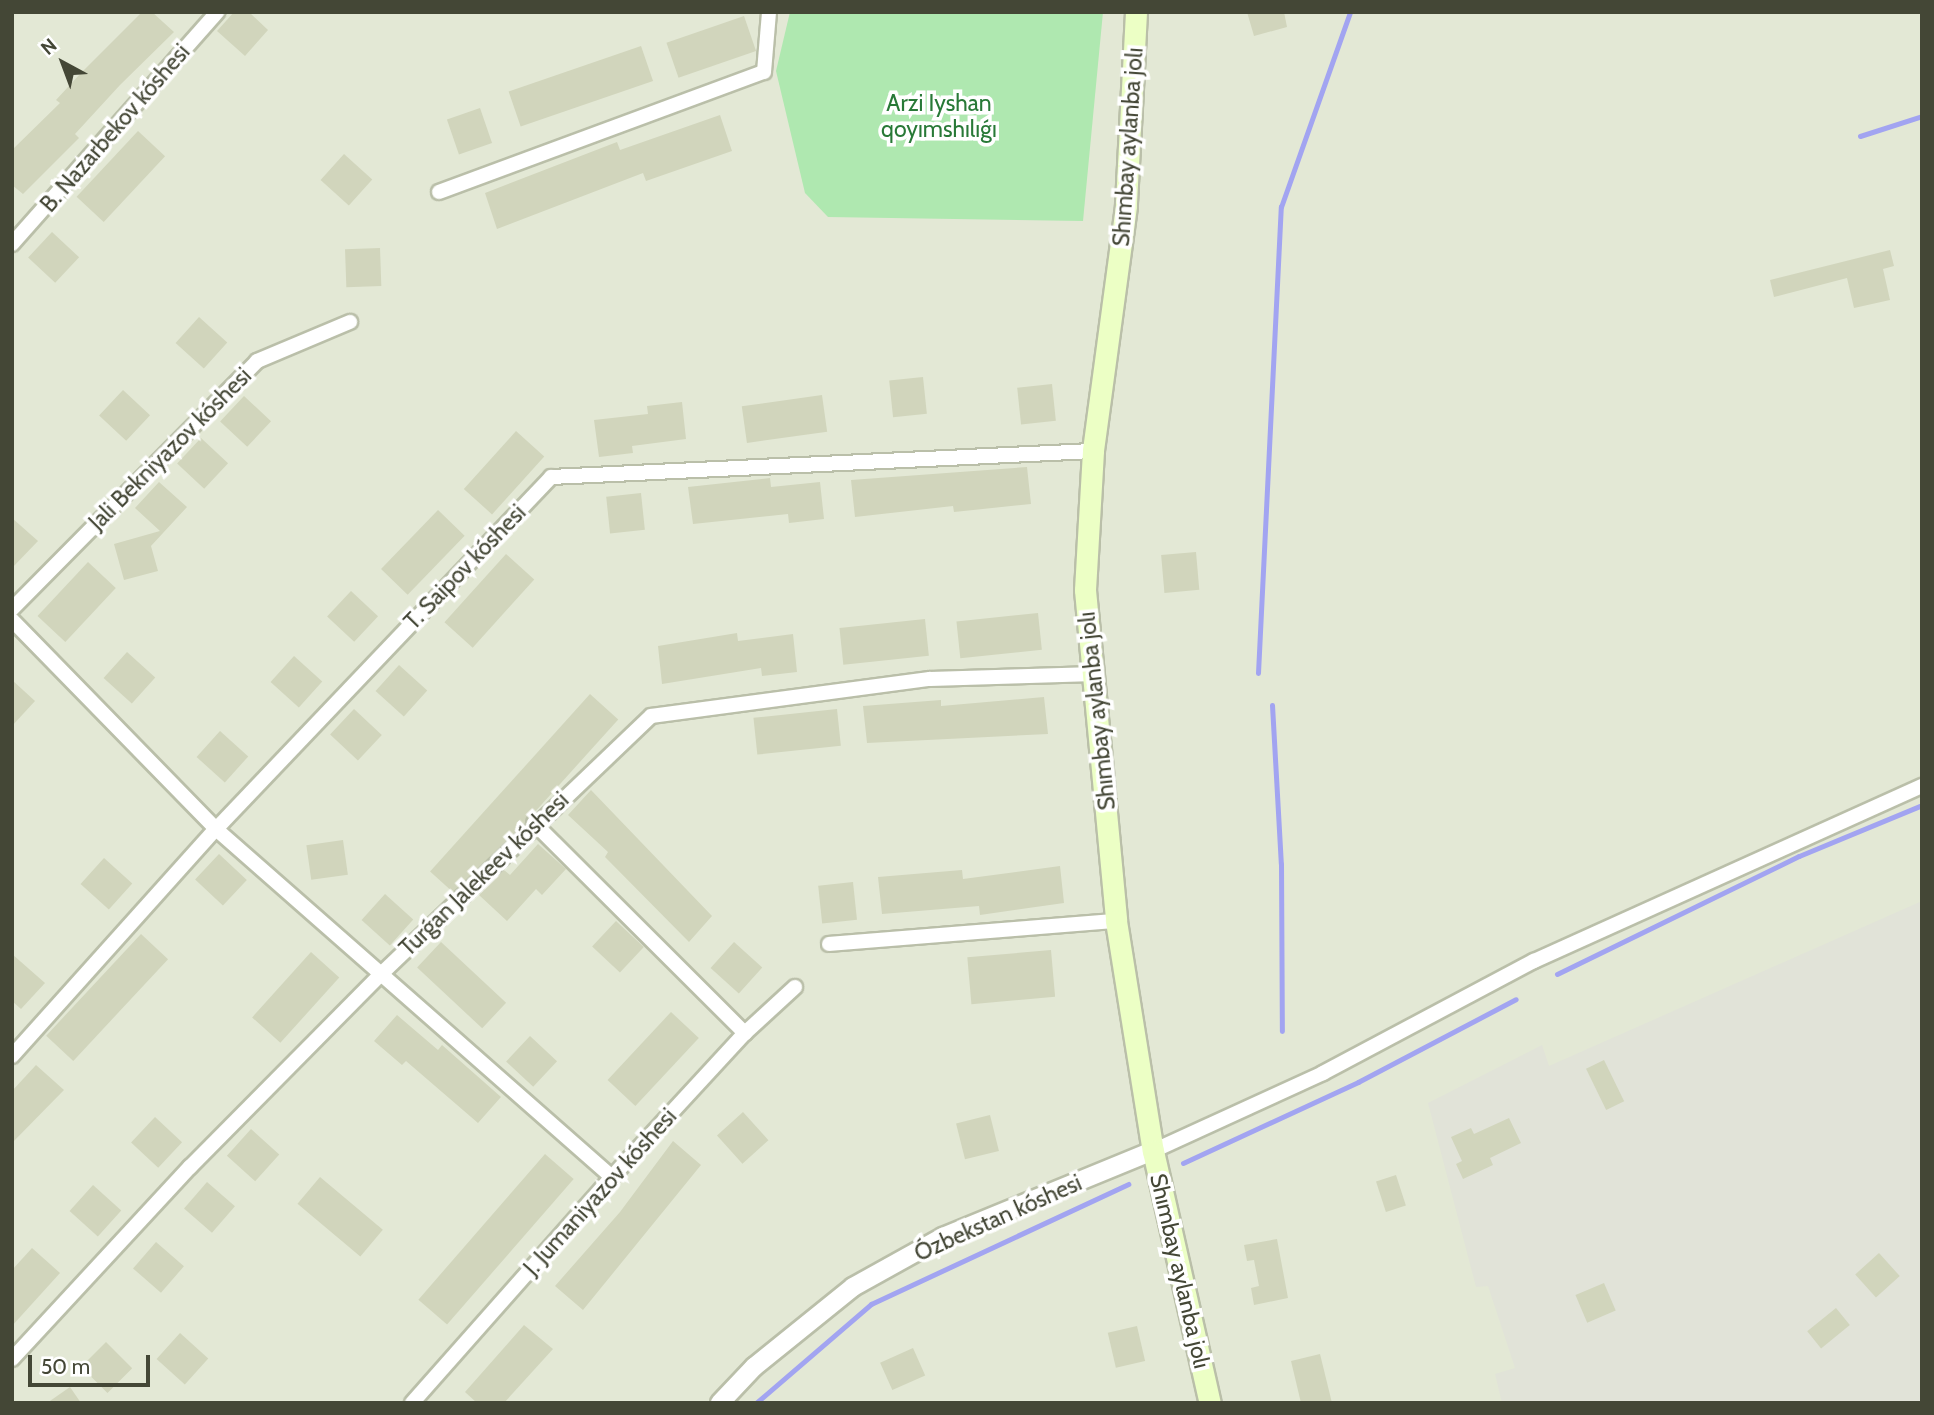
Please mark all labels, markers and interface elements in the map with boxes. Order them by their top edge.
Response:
north arrow [28,28,98,98]
street label: B. Nazarbekov kóshesi [34,38,196,218]
street label: Shımbay aylanba jolı [1107,47,1149,247]
park label: Arzi Iyshan qoyımshılıǵı [881,89,997,143]
street label: Jali Bekniyazov kóshesi [83,362,257,536]
street label: T. Saipov kóshesi [398,499,532,635]
street label: Shımbay aylanba jolı [1073,610,1121,812]
street label: Turǵan Jalekeev kóshesi [394,786,574,962]
street label: J. Jumaniyazov kóshesi [518,1103,682,1281]
street label: Ózbekstan kóshesi [910,1169,1086,1267]
street label: Shımbay aylanba jolı [1144,1171,1216,1371]
scale bar [32,1342,154,1386]
text: 50 m [41,1354,90,1379]

